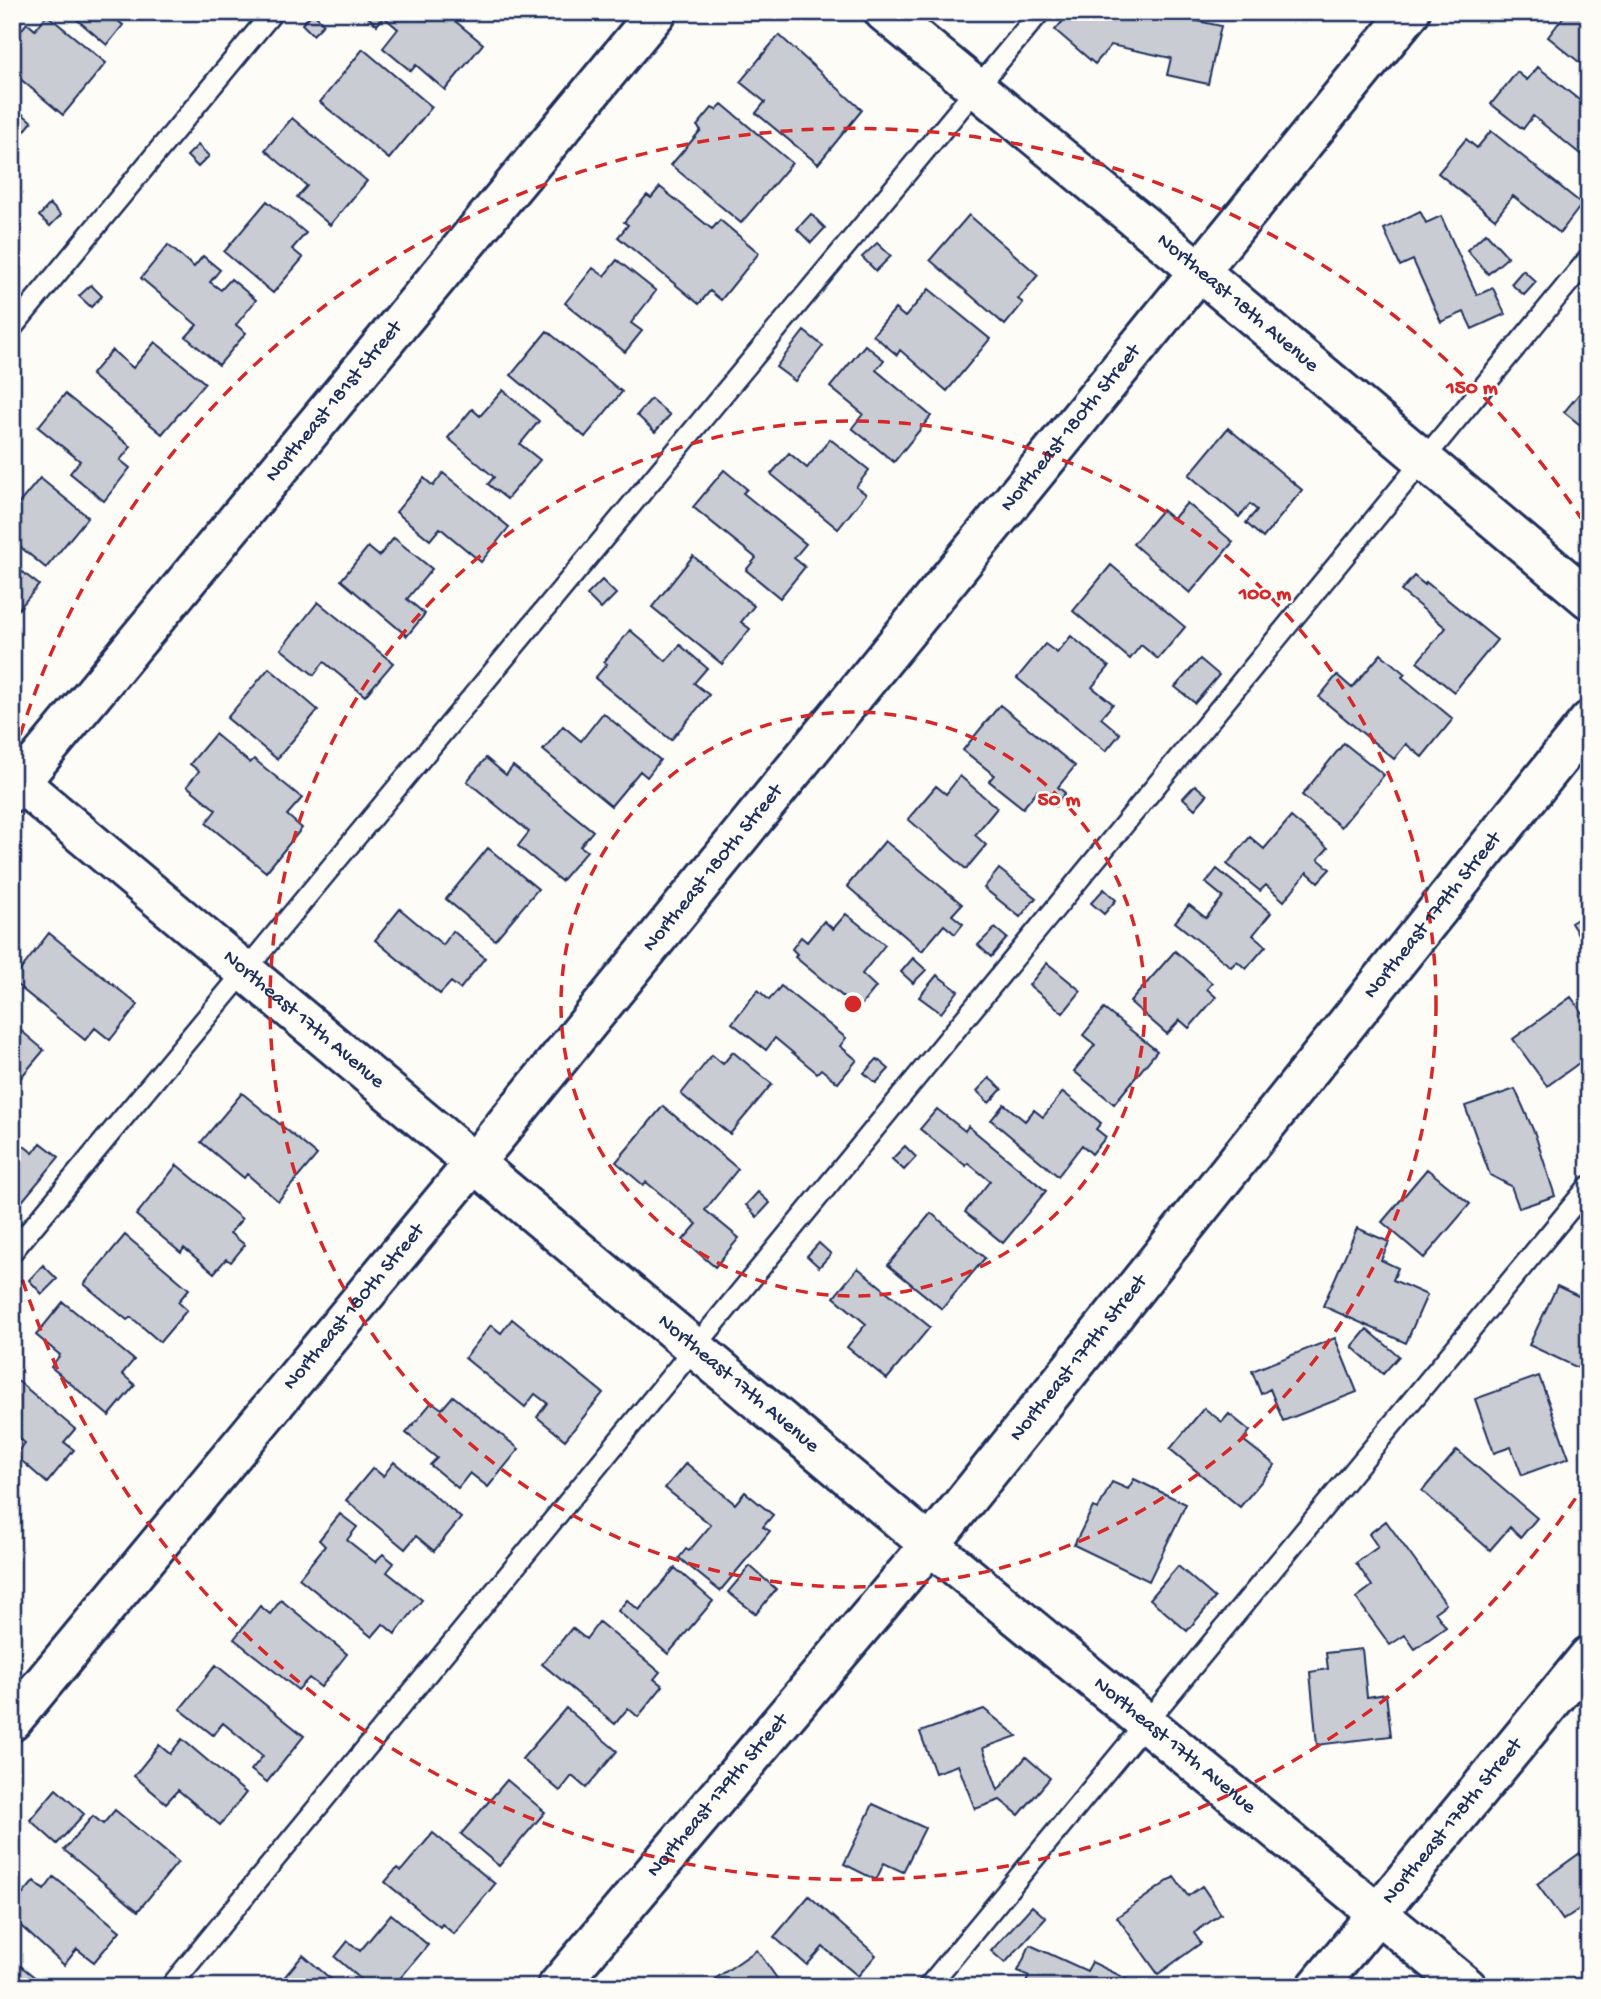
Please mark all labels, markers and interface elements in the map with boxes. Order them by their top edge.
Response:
street label: Northeast 18th Avenue [1151,228,1324,379]
street label: Northeast 181st Street [261,315,410,488]
street label: Northeast 180th Street [996,338,1148,517]
text: 150 m [1445,377,1498,402]
text: 100 m [1238,583,1291,608]
street label: Northeast 180th Street [638,778,790,957]
text: 50 m [1038,789,1081,814]
street label: Northeast 179th Street [1359,825,1509,1004]
street label: Northeast 17th Avenue [217,945,390,1096]
centre of rings [841,992,865,1016]
street label: Northeast 180th Street [278,1217,432,1396]
street label: Northeast 179th Street [1005,1268,1155,1447]
street label: Northeast 17th Avenue [652,1309,825,1460]
street label: Northeast 17th Avenue [1088,1672,1262,1821]
street label: Northeast 179th Street [642,1707,796,1883]
street label: Northeast 178th Street [1377,1732,1530,1910]

